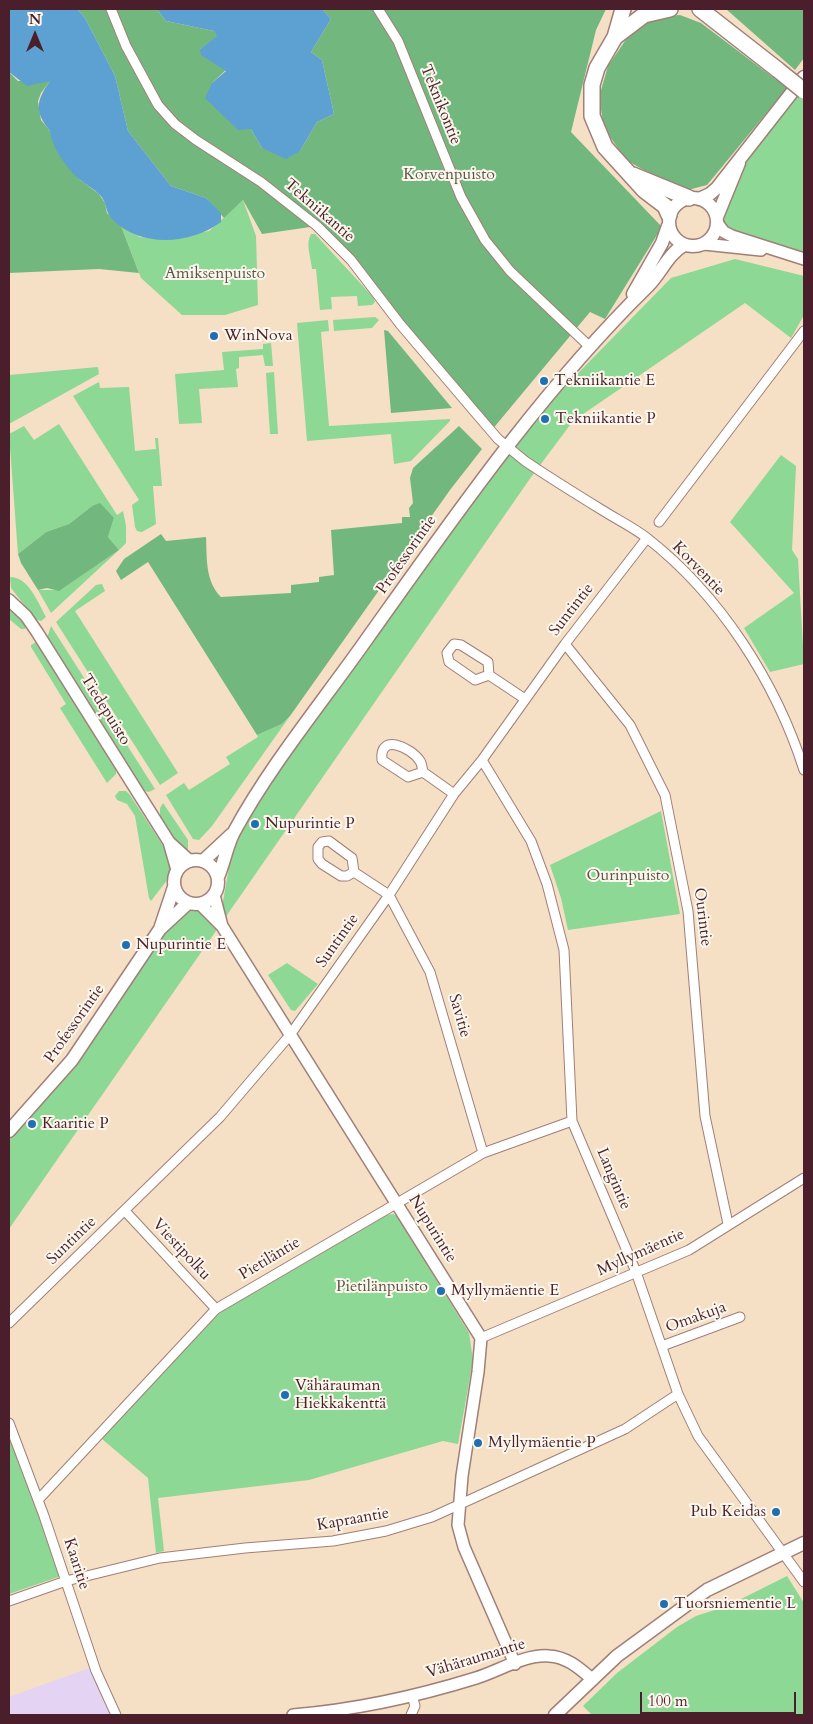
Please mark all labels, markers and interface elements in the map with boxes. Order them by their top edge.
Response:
north arrow [10,10,60,60]
text: N [29,10,41,29]
street label: Teknikontie [415,62,465,148]
park label: Korvenpuisto [403,165,495,185]
street label: Tekniikantie [280,175,358,247]
park label: Amiksenpuisto [165,264,265,284]
place label: WinNova [224,326,293,346]
marker: WinNova [208,330,220,342]
place label: Tekniikantie E [554,371,655,391]
marker: Tekniikantie E [538,375,550,387]
place label: Tekniikantie P [555,409,656,429]
marker: Tekniikantie P [539,413,551,425]
street label: Professorintie [373,512,441,598]
street label: Korventie [668,538,728,600]
street label: Suntintie [546,580,598,640]
street label: Tiedepuisto [76,671,134,749]
place label: Nupurintie P [265,814,355,834]
marker: Nupurintie P [249,818,261,830]
park label: Ourinpuisto [587,866,669,886]
street label: Ourintie [689,887,715,947]
street label: Suntintie [313,910,363,972]
place label: Nupurintie E [136,935,226,955]
marker: Nupurintie E [120,939,132,951]
street label: Professorintie [41,981,109,1067]
street label: Savitie [444,992,474,1040]
place label: Kaaritie P [42,1114,109,1134]
marker: Kaaritie P [26,1118,38,1130]
street label: Langintie [591,1145,635,1213]
street label: Nupurintie [404,1192,460,1266]
street label: Suntintie [43,1213,101,1269]
street label: Viestipolku [148,1215,214,1285]
street label: Myllymäentie [594,1225,688,1281]
street label: Pietiläntie [236,1233,304,1285]
park label: Pietilänpuisto [336,1277,428,1297]
place label: Myllymäentie E [451,1281,559,1301]
marker: Myllymäentie E [435,1285,447,1297]
street label: Omakuja [663,1298,729,1338]
place label: Vähärauman Hiekkakenttä [295,1376,386,1414]
marker: Vähärauman Hiekkakenttä [279,1389,291,1401]
place label: Myllymäentie P [488,1433,596,1453]
marker: Myllymäentie P [472,1437,484,1449]
place label: Pub Keidas [690,1502,766,1522]
street label: Kapraantie [315,1504,391,1536]
marker: Pub Keidas [770,1506,782,1518]
street label: Kaaritie [59,1536,93,1592]
place label: Tuorsniementie L [674,1594,796,1614]
marker: Tuorsniementie L [658,1598,670,1610]
street label: Vähäraumantie [424,1635,528,1683]
scale bar [643,1682,799,1714]
text: 100 m [648,1691,688,1711]

